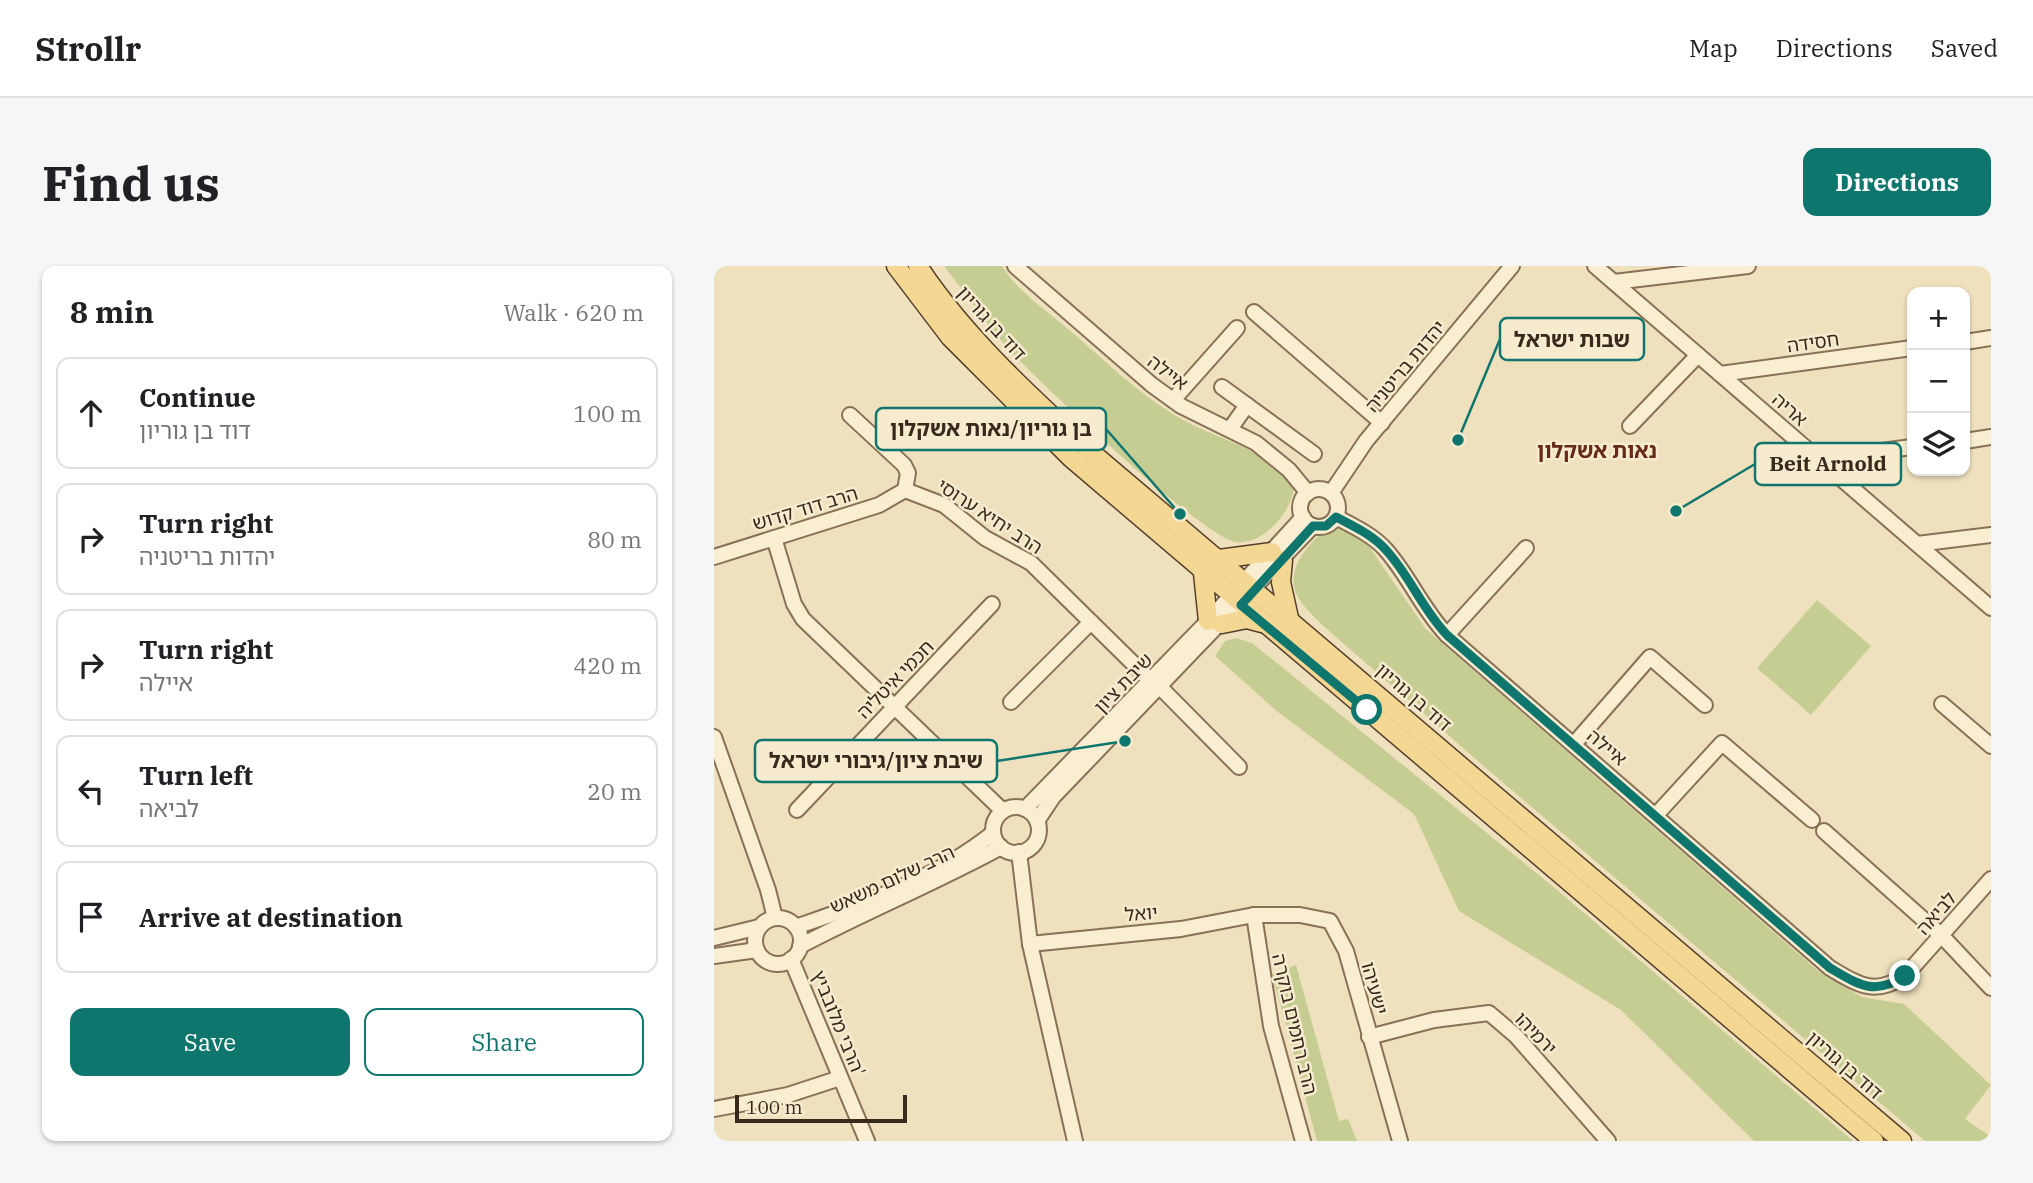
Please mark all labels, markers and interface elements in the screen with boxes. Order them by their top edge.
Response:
text: Strollr [35,27,141,70]
text: Map [1689,32,1738,64]
text: Directions [1776,32,1893,64]
text: Saved [1931,32,1998,64]
button: Directions [1803,148,1991,216]
text: Find us [42,151,220,214]
street label: דוד בן גוריון [952,281,1032,365]
map controls [1907,287,1970,476]
button: + [1907,287,1970,350]
text: 8 min [70,292,154,331]
text: Walk · 620 m [503,297,644,327]
street label: יהדות בריטניה [1360,315,1450,417]
callout: שבות ישראל [1500,318,1644,360]
text: שבות ישראל [1514,325,1630,353]
street label: חסידה [1785,326,1841,358]
street label: איילה [1143,349,1193,395]
button: − [1907,350,1970,413]
text: Continue [139,380,256,414]
street label: אריה [1767,387,1813,431]
icon: ahead [72,394,110,432]
text: 100 m [573,398,642,428]
callout: בן גוריון/נאות אשקלון [876,408,1106,450]
button: layers [1907,413,1970,476]
text: בן גוריון/נאות אשקלון [890,414,1092,442]
text: דוד בן גוריון [139,415,251,445]
district label: נאות אשקלון [1537,436,1657,464]
callout: Beit Arnold [1755,443,1901,485]
text: Beit Arnold [1769,449,1887,477]
street label: הרב יחיא ערוסי [933,473,1047,559]
street label: הרב דוד קדוש [749,481,861,535]
text: Turn right [139,506,273,540]
icon: right [72,520,110,558]
text: 80 m [587,524,642,554]
text: יהדות בריטניה [139,541,275,571]
text: Turn right [139,632,273,666]
street label: חכמי איטליה [851,634,939,724]
icon: right [72,646,110,684]
street label: שיבת ציון [1089,648,1157,718]
text: 420 m [573,650,642,680]
street label: דוד בן גוריון [1371,658,1457,736]
text: איילה [139,667,193,697]
route start [1351,694,1382,725]
street label: איילה [1582,723,1632,771]
callout: שיבת ציון/גיבורי ישראל [755,740,997,782]
text: שיבת ציון/גיבורי ישראל [769,746,983,774]
text: Turn left [139,758,253,792]
icon: left [72,772,110,810]
text: 20 m [587,776,642,806]
text: לביאה [139,793,199,823]
street label: הרב שלום משאש [826,840,958,918]
street label: לביאה [1911,886,1961,940]
icon: arrive [72,898,110,936]
text: Arrive at destination [139,900,403,934]
street label: יואל [1124,900,1158,926]
street label: הרב רחמים בוקרה [1267,951,1323,1097]
street label: ישעיהו [1356,959,1394,1017]
route end [1889,960,1920,991]
street label: הרבי מלובביץ' [807,967,871,1079]
street label: ירמיהו [1510,1007,1562,1059]
button: Save [70,1008,350,1076]
button: Share [364,1008,644,1076]
street label: דוד בן גוריון [1802,1026,1888,1104]
scale bar [735,1092,906,1124]
text: 100 m [746,1095,803,1119]

